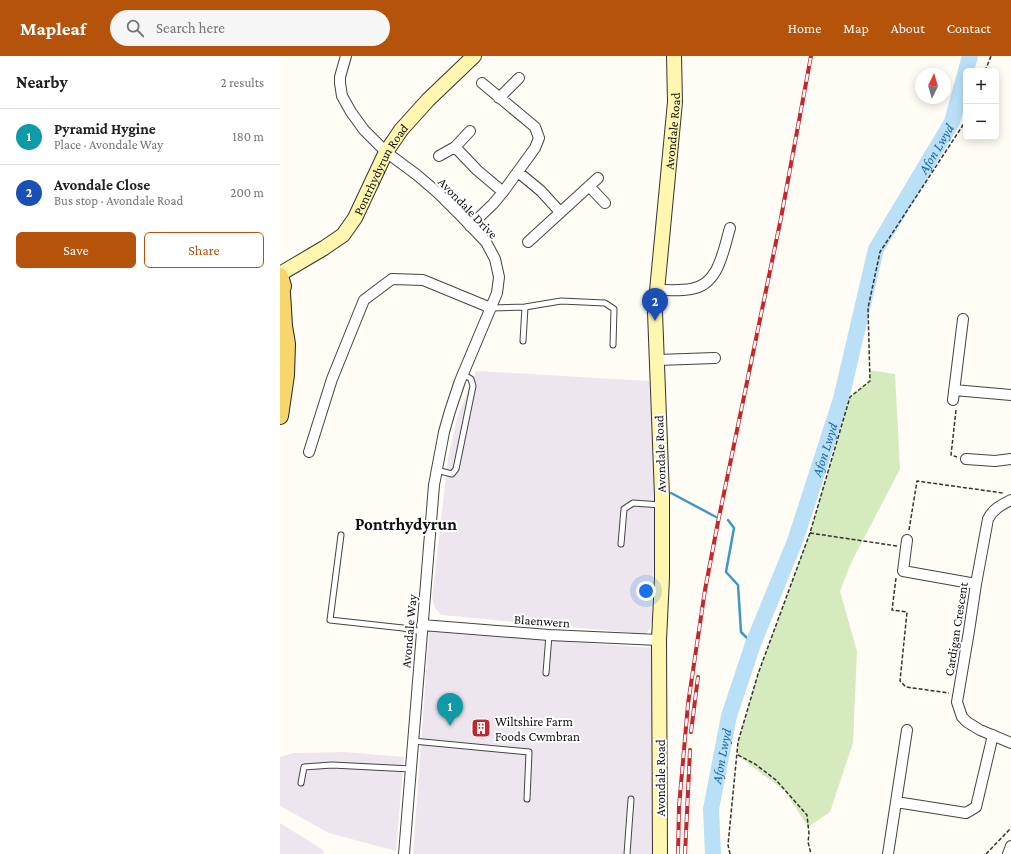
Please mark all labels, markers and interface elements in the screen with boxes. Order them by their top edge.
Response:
search box [110,10,390,46]
icon: search [124,17,146,39]
text: Mapleaf [20,18,86,39]
text: Search here [156,20,225,36]
text: Home [788,20,821,36]
text: Map [843,20,869,36]
text: About [891,20,925,36]
text: Contact [947,20,991,36]
north arrow [915,68,951,104]
map controls [963,68,999,140]
button: + [963,68,999,104]
text: Nearby [16,73,68,92]
text: 2 results [221,75,264,90]
street label: Avondale Road [661,92,683,170]
button: − [963,104,999,140]
street label: Pontrhydyrun Road [350,120,411,217]
text: Pyramid Hygine [54,121,156,137]
water label: Afon Lwyd [914,121,957,177]
text: 1 [27,129,31,144]
text: 180 m [232,129,264,144]
text: Place · Avondale Way [54,137,163,152]
street label: Avondale Drive [435,174,501,242]
text: Avondale Close [54,177,150,193]
text: 2 [26,185,32,200]
text: 200 m [230,185,264,200]
text: Bus stop · Avondale Road [54,193,183,208]
button: Save [16,232,136,268]
button: Share [144,232,264,268]
pin: 2 [642,288,668,321]
street label: Avondale Road [651,415,669,493]
water label: Afon Lwyd [808,420,841,479]
district label: Pontrhydyrun [355,515,457,534]
street label: Cardigan Crescent [941,580,971,677]
your location [636,581,656,601]
street label: Avondale Way [398,592,420,669]
street label: Blaenwern [514,612,570,630]
pin: 1 [437,693,463,726]
place label: Wiltshire Farm Foods Cwmbran [495,714,580,744]
building icon: Wiltshire Farm Foods Cwmbran [470,717,492,739]
water label: Afon Lwyd [708,727,734,786]
street label: Avondale Road [653,739,668,817]

